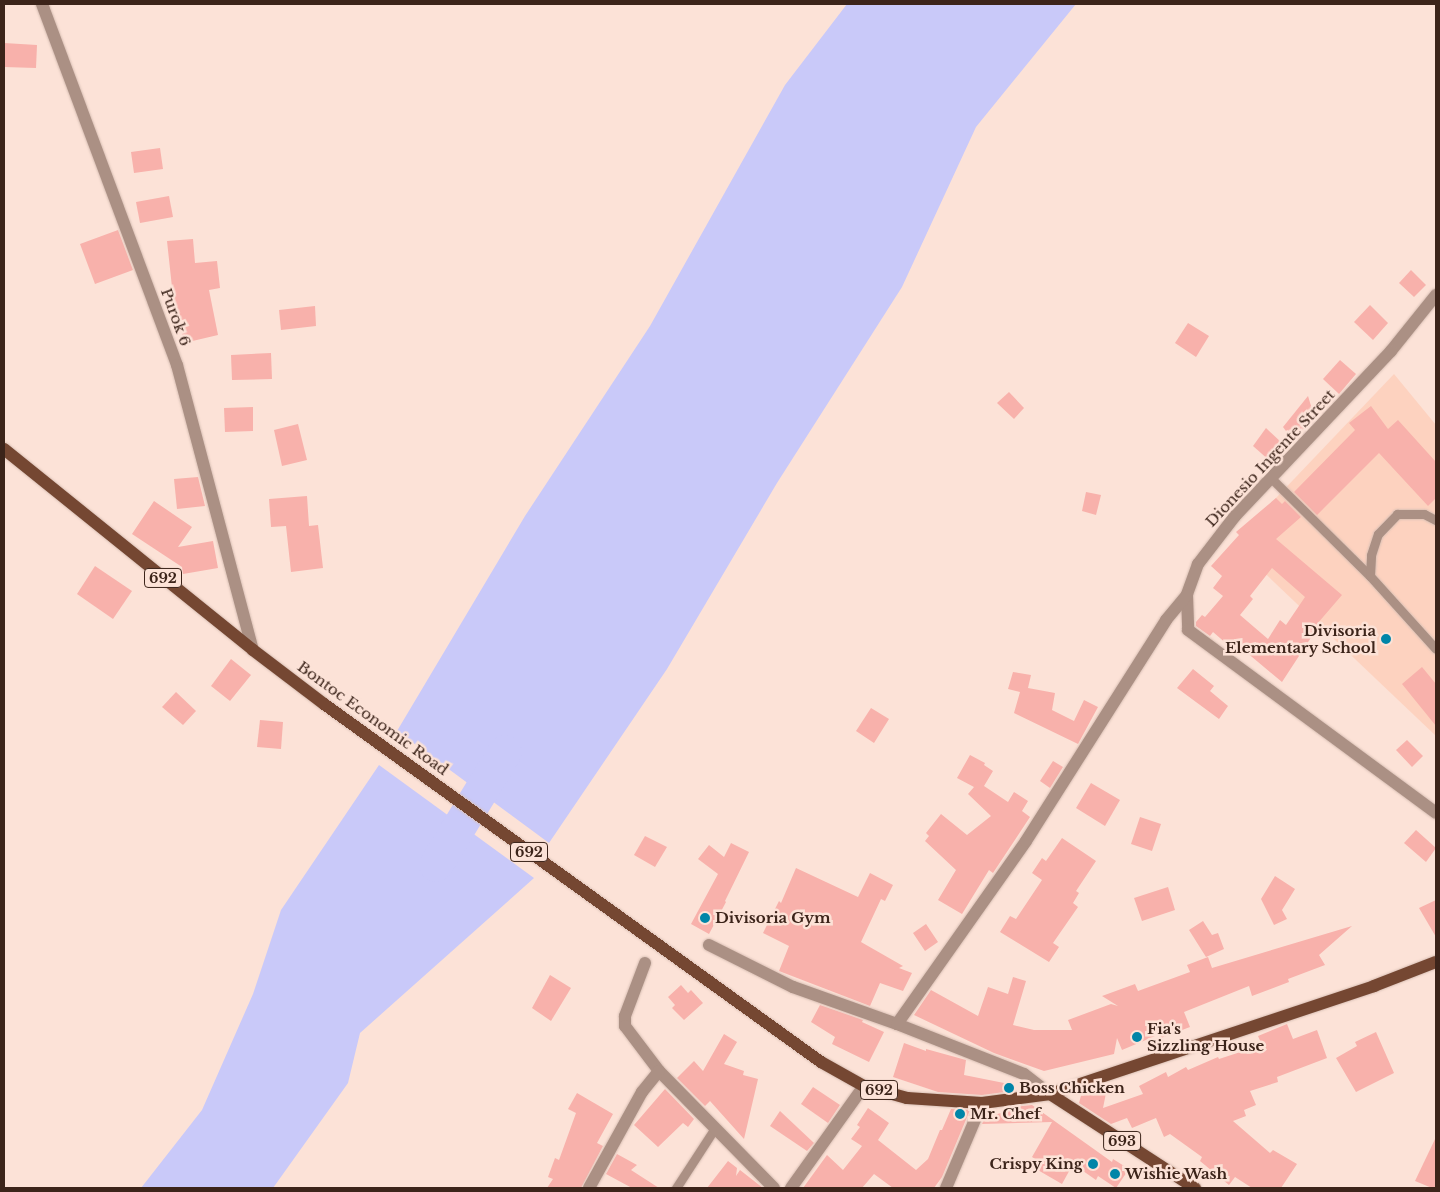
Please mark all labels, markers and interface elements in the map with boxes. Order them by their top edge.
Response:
street label: Purok 6 [157,286,195,348]
street label: Dionesio Ingente Street [1202,386,1338,530]
road number: 692 [143,566,183,590]
place label: Divisoria Elementary School [1224,621,1376,656]
marker: Divisoria Elementary School [1380,633,1392,645]
street label: Bontoc Economic Road [294,657,452,779]
road number: 692 [509,840,549,864]
place label: Divisoria Gym [715,909,830,927]
marker: Divisoria Gym [699,912,711,924]
place label: Fia's Sizzling House [1147,1019,1264,1054]
marker: Fia's Sizzling House [1131,1031,1143,1043]
road number: 692 [859,1078,899,1102]
place label: Boss Chicken [1019,1079,1125,1097]
marker: Boss Chicken [1003,1082,1015,1094]
place label: Mr. Chef [970,1105,1041,1123]
marker: Mr. Chef [954,1108,966,1120]
road number: 693 [1102,1130,1142,1152]
place label: Crispy King [989,1155,1083,1173]
marker: Crispy King [1087,1158,1099,1170]
place label: Wishie Wash [1125,1165,1228,1183]
marker: Wishie Wash [1109,1168,1121,1180]

